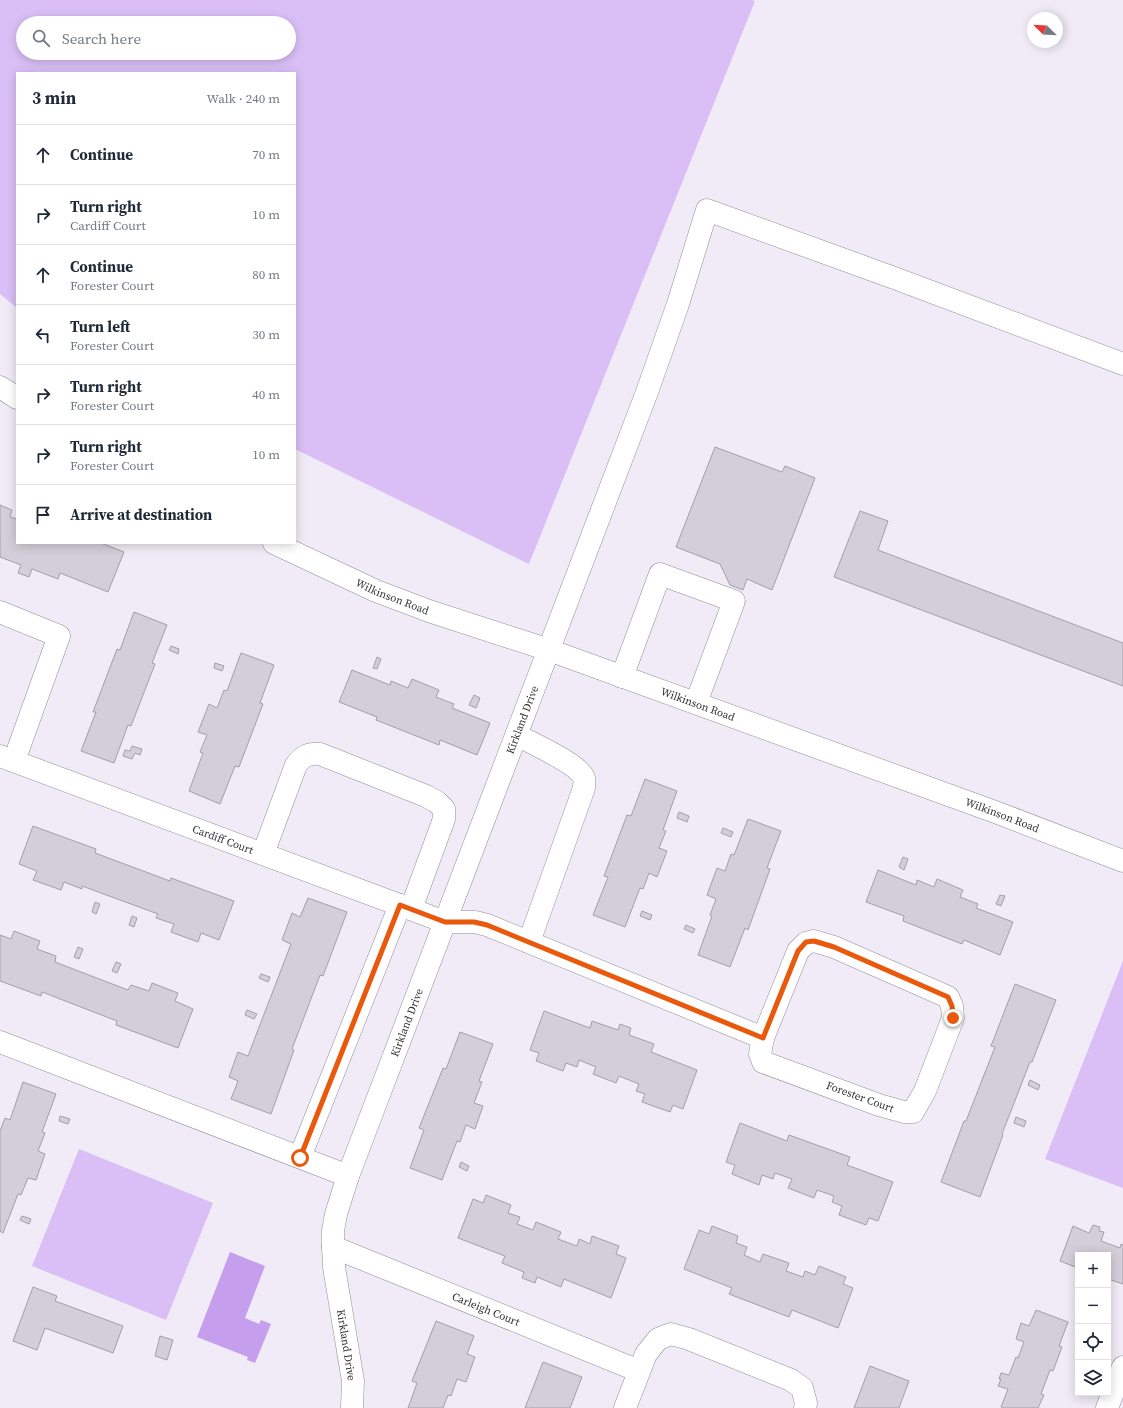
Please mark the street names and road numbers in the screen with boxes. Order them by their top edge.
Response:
street label: Wilkinson Road [353,575,432,618]
street label: Kirkland Drive [502,683,542,756]
street label: Wilkinson Road [659,684,738,725]
street label: Wilkinson Road [963,794,1042,836]
street label: Cardiff Court [190,821,256,858]
street label: Kirkland Drive [387,986,427,1059]
street label: Forester Court [824,1078,896,1116]
street label: Carleigh Court [450,1289,522,1330]
street label: Kirkland Drive [333,1308,359,1382]

